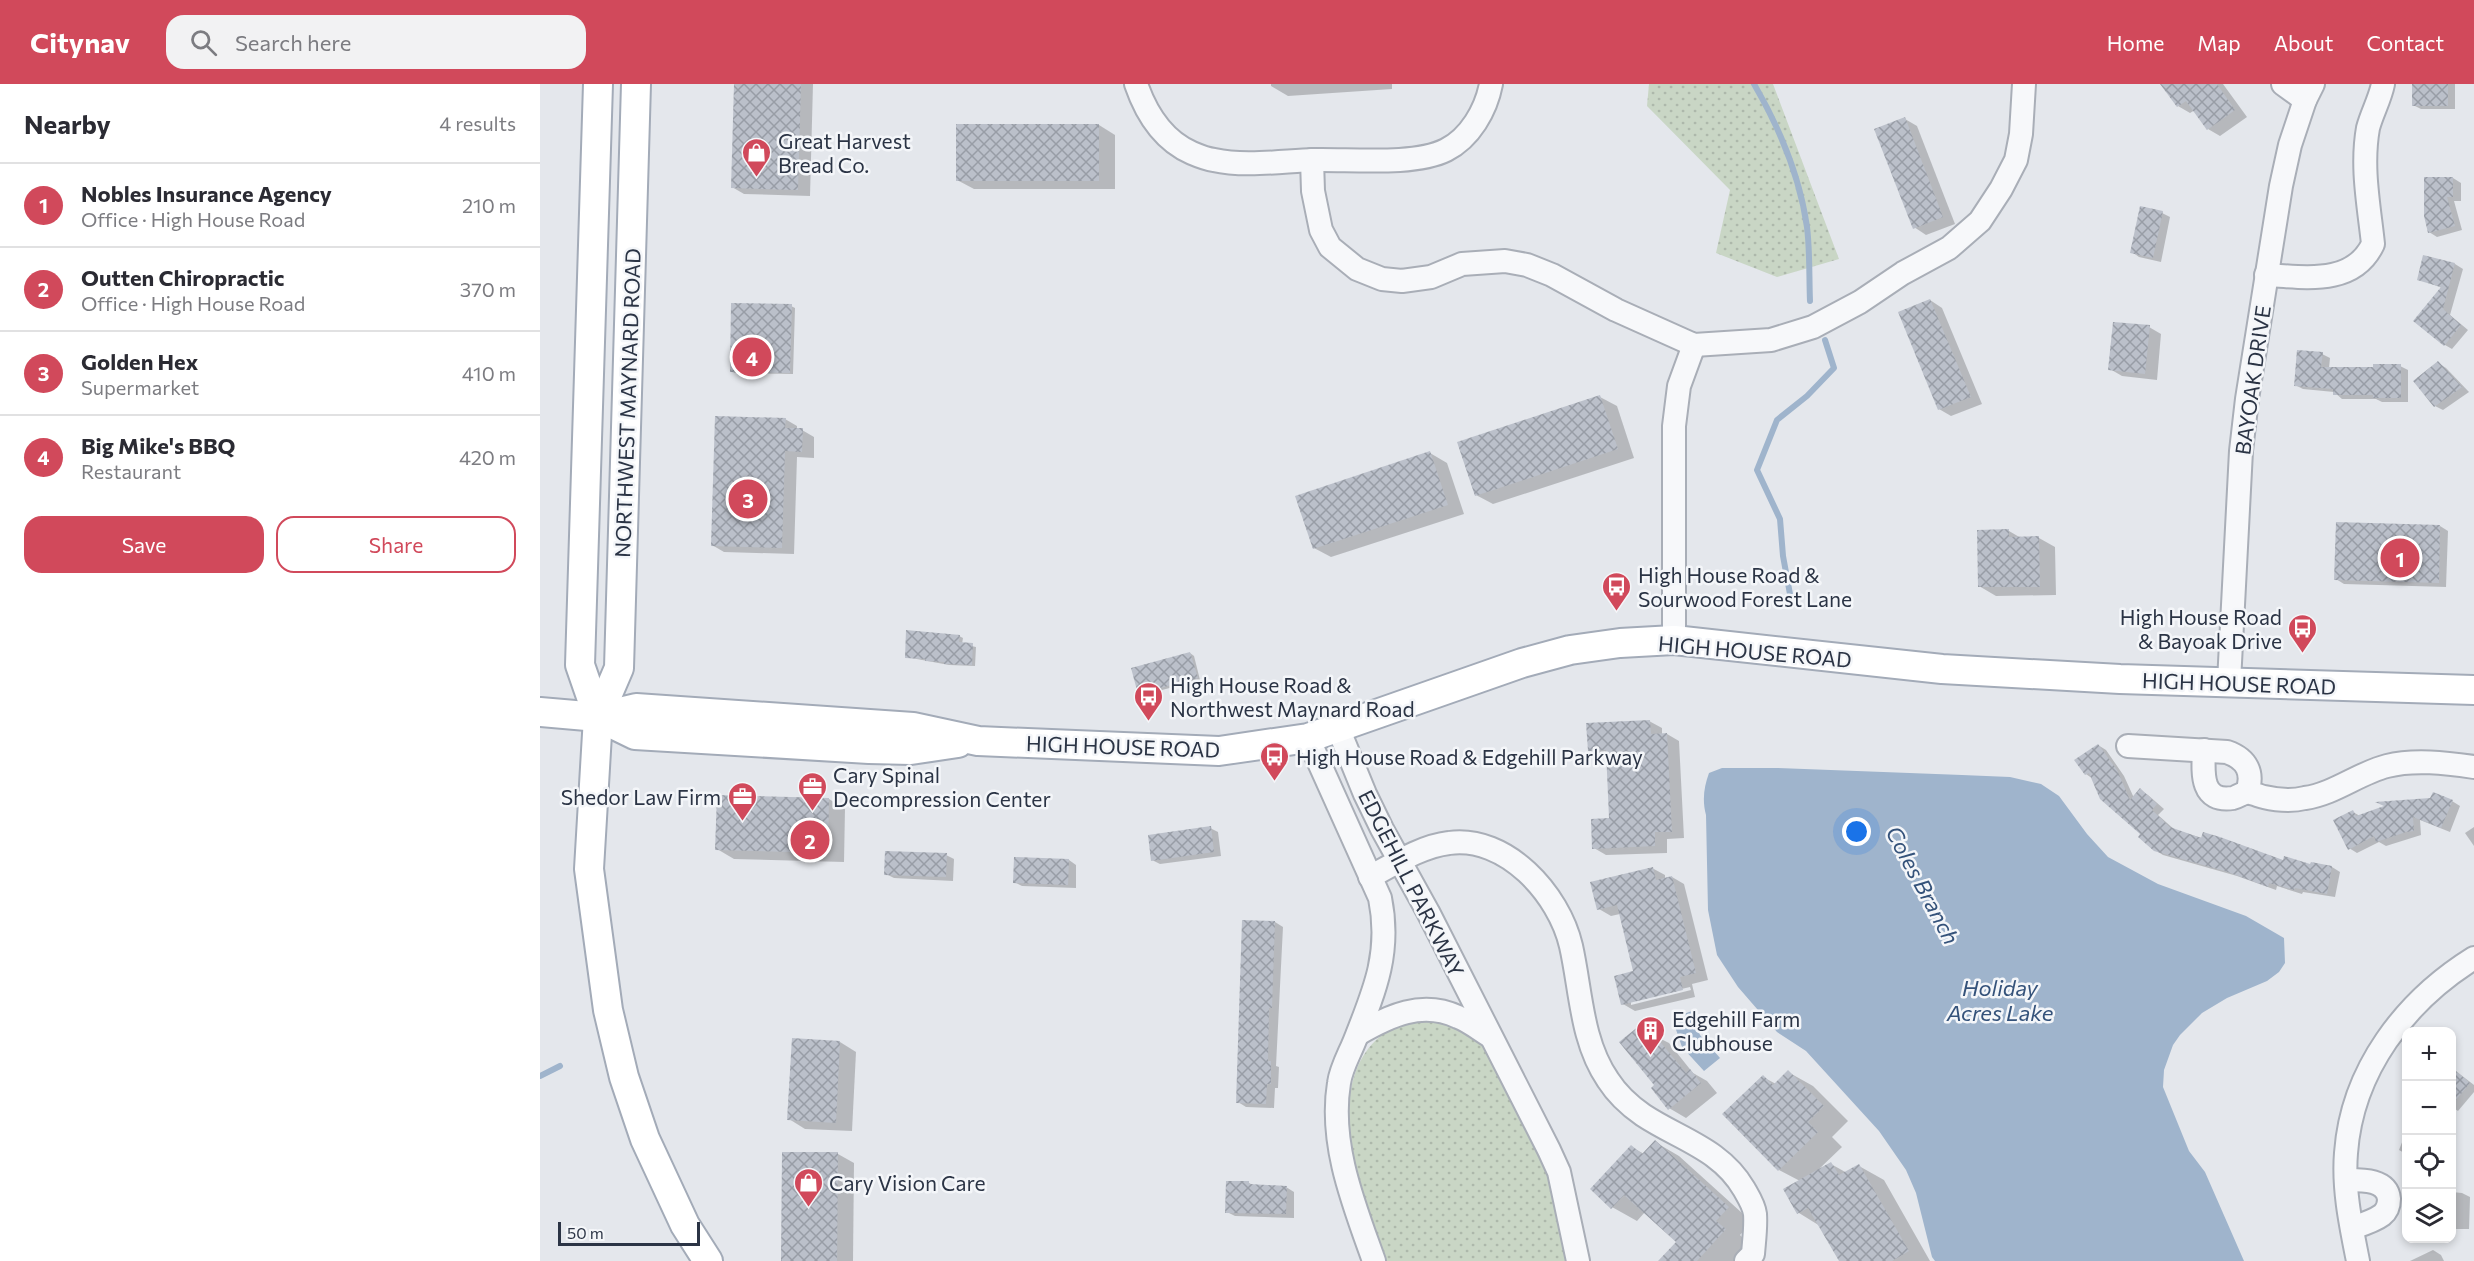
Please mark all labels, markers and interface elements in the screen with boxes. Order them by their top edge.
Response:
search box [166,15,586,69]
text: Citynav [30,25,130,59]
icon: search [187,26,220,59]
text: Search here [235,29,351,56]
text: Home [2107,30,2164,55]
text: Map [2197,30,2241,55]
text: About [2274,30,2333,55]
text: Contact [2366,30,2444,55]
text: Nearby [24,108,111,139]
text: 4 results [439,111,516,135]
place label: Great Harvest Bread Co. [778,128,911,177]
shop icon: Great Harvest Bread Co. [741,136,773,178]
text: Nobles Insurance Agency [81,180,332,207]
text: 1 [39,193,48,217]
text: 210 m [462,193,516,217]
text: Office · High House Road [81,207,305,231]
street label: NORTHWEST MAYNARD ROAD [609,248,645,558]
text: Outten Chiropractic [81,264,285,291]
text: 2 [38,277,49,301]
text: 370 m [460,277,516,301]
text: Office · High House Road [81,291,305,315]
street label: BAYOAK DRIVE [2229,304,2275,456]
pin: 4 [732,334,772,380]
text: Golden Hex [81,348,198,375]
text: 3 [38,361,49,385]
text: 410 m [462,361,516,385]
text: Supermarket [81,375,199,399]
text: Big Mike's BBQ [81,432,235,459]
text: 4 [37,445,50,469]
text: 420 m [459,445,516,469]
text: Restaurant [81,459,181,483]
pin: 3 [728,476,768,522]
button: Save [24,516,264,573]
button: Share [276,516,516,573]
pin: 1 [2380,536,2420,580]
place label: High House Road & Sourwood Forest Lane [1638,562,1852,611]
bus stop icon: High House Road & Sourwood Forest Lane [1601,570,1633,612]
place label: High House Road & Bayoak Drive [2120,604,2282,653]
bus stop icon: High House Road & Bayoak Drive [2287,612,2319,654]
street label: HIGH HOUSE ROAD [1657,630,1853,672]
street label: HIGH HOUSE ROAD [2142,667,2336,699]
place label: High House Road & Northwest Maynard Road [1170,672,1415,721]
bus stop icon: High House Road & Northwest Maynard Road [1133,680,1165,722]
street label: HIGH HOUSE ROAD [1026,730,1220,762]
bus stop icon: High House Road & Edgehill Parkway [1259,740,1291,782]
place label: High House Road & Edgehill Parkway [1296,744,1643,769]
place label: Cary Spinal Decompression Center [833,762,1051,811]
office icon: Cary Spinal Decompression Center [796,770,828,812]
office icon: Shedor Law Firm [726,780,758,822]
place label: Shedor Law Firm [561,784,721,809]
street label: EDGEHILL PARKWAY [1354,785,1470,981]
your location [1842,817,1871,846]
pin: 2 [790,818,830,862]
water label: Coles Branch [1881,821,1965,949]
water label: Holiday Acres Lake [1946,974,2054,1026]
place label: Edgehill Farm Clubhouse [1672,1006,1800,1055]
building icon: Edgehill Farm Clubhouse [1635,1014,1667,1056]
map controls [2402,1027,2456,1243]
button: + [2402,1027,2456,1081]
button: − [2402,1081,2456,1135]
button: locate [2402,1135,2456,1189]
shop icon: Cary Vision Care [792,1166,824,1208]
place label: Cary Vision Care [829,1170,986,1195]
button: layers [2402,1189,2456,1243]
scale bar [558,1219,700,1246]
text: 50 m [567,1223,604,1242]

